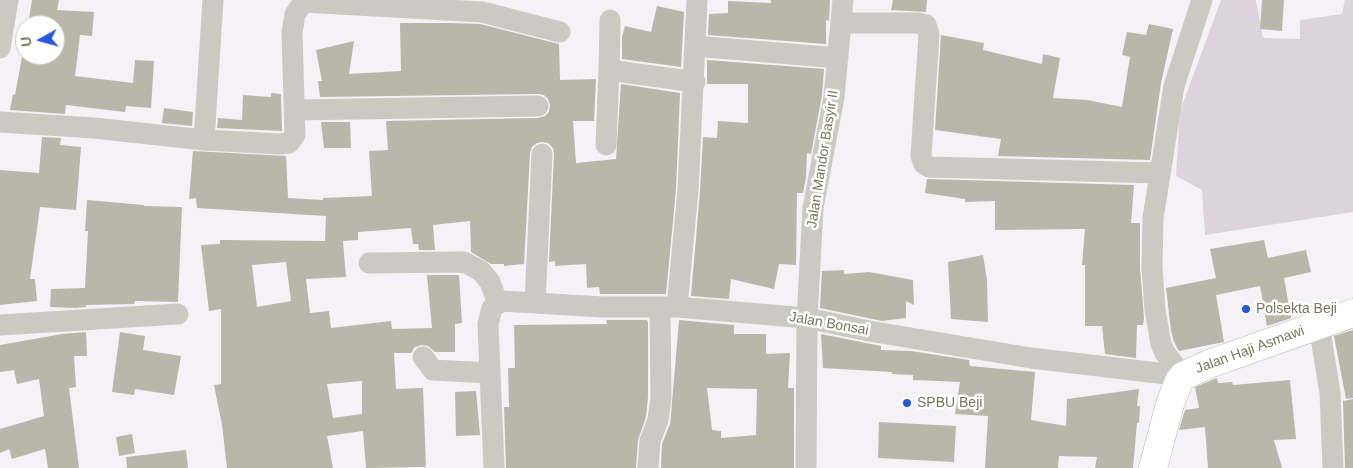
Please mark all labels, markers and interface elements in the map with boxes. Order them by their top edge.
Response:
north arrow [15,15,65,65]
text: U [18,36,35,48]
street label: Jalan Mandor Basyir II [804,89,842,229]
place label: Polsekta Beji [1256,301,1337,317]
marker: Polsekta Beji [1240,303,1252,315]
street label: Jalan Bonsai [788,309,870,339]
street label: Jalan Haji Asmawi [1193,323,1307,377]
place label: SPBU Beji [917,395,982,411]
marker: SPBU Beji [901,397,913,409]

